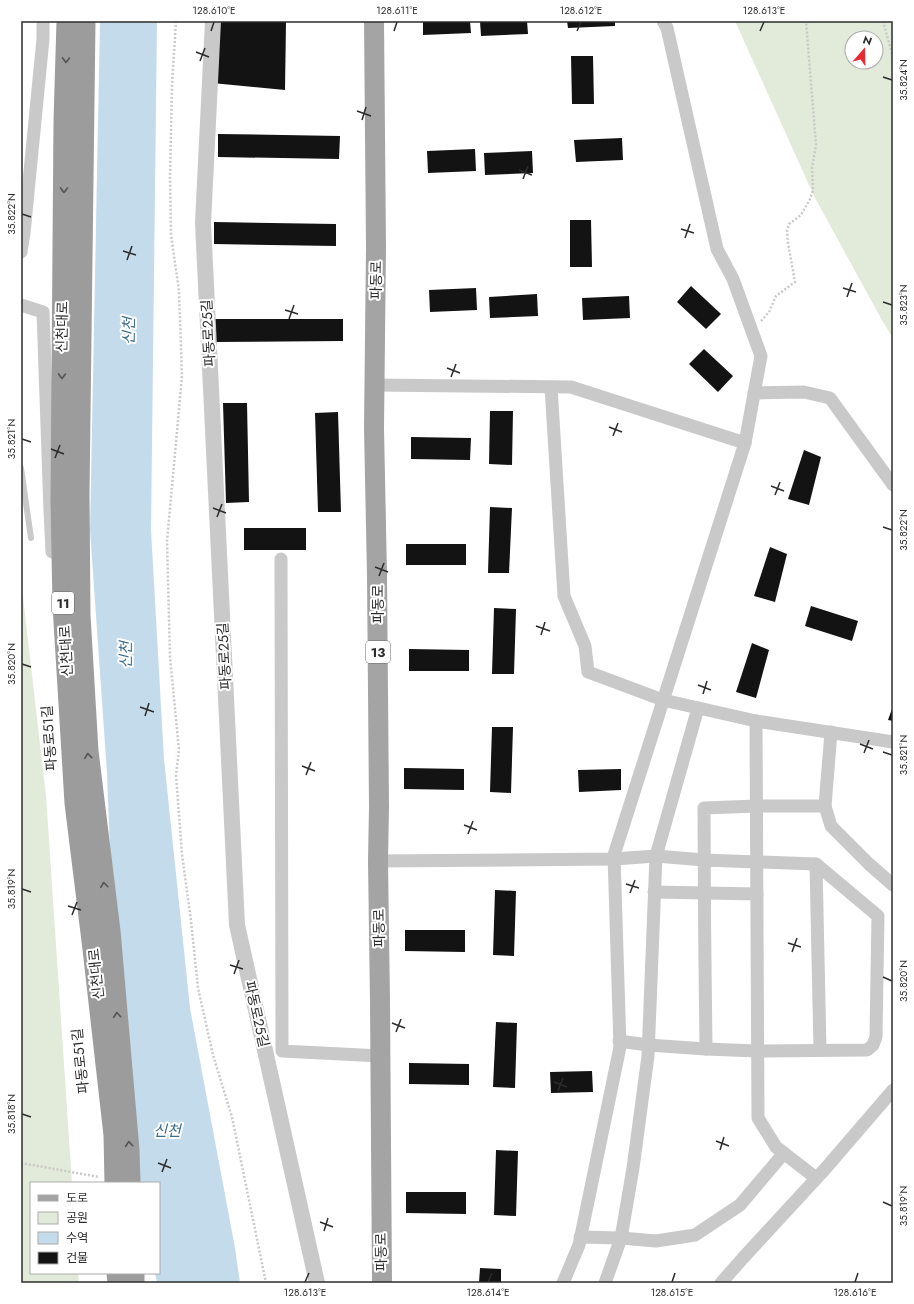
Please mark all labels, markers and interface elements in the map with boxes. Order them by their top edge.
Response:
text: 128.610°E [192,3,236,18]
text: 128.611°E [376,3,418,18]
text: 128.612°E [560,3,602,18]
text: 128.613°E [743,3,785,18]
north arrow [844,30,884,70]
text: N [861,32,874,50]
one-way arrow [62,57,70,63]
text: 35.824°N [896,59,911,101]
one-way arrow [60,187,68,193]
text: 35.822°N [4,193,19,235]
street label: 파동로 [366,260,386,299]
text: 35.823°N [896,284,911,326]
street label: 파동로25길 [196,299,220,367]
street label: 신천대로 [52,301,72,353]
water label: 신천 [118,315,140,345]
one-way arrow [58,373,66,379]
text: 35.821°N [4,419,19,459]
text: 35.822°N [896,509,911,551]
street label: 파동로 [368,585,388,623]
road number: 11 [52,592,74,614]
street label: 파동로25길 [212,622,236,690]
street label: 신천대로 [55,625,77,677]
water label: 신천 [115,639,137,669]
road number: 13 [366,641,390,663]
text: 35.820°N [4,643,19,685]
street label: 파동로51길 [37,705,61,771]
text: 35.821°N [896,735,911,775]
one-way arrow [84,753,93,759]
text: 35.819°N [4,869,19,909]
one-way arrow [100,882,109,888]
street label: 파동로 [369,908,389,947]
street label: 신천대로 [83,947,109,1001]
text: 35.820°N [896,960,911,1002]
street label: 파동로25길 [240,979,274,1049]
one-way arrow [113,1012,122,1018]
street label: 파동로51길 [67,1027,93,1095]
text: 35.818°N [4,1094,19,1134]
water label: 신천 [153,1120,183,1142]
one-way arrow [124,1141,133,1147]
legend [30,1182,160,1274]
text: 35.819°N [896,1186,911,1226]
text: 도로 [66,1189,88,1207]
text: 공원 [66,1209,88,1227]
text: 수역 [66,1229,88,1247]
street label: 파동로 [371,1232,391,1271]
text: 건물 [66,1249,88,1267]
text: 128.613°E [284,1285,326,1300]
text: 128.614°E [467,1285,509,1300]
text: 128.615°E [651,1285,693,1300]
text: 128.616°E [834,1285,876,1300]

